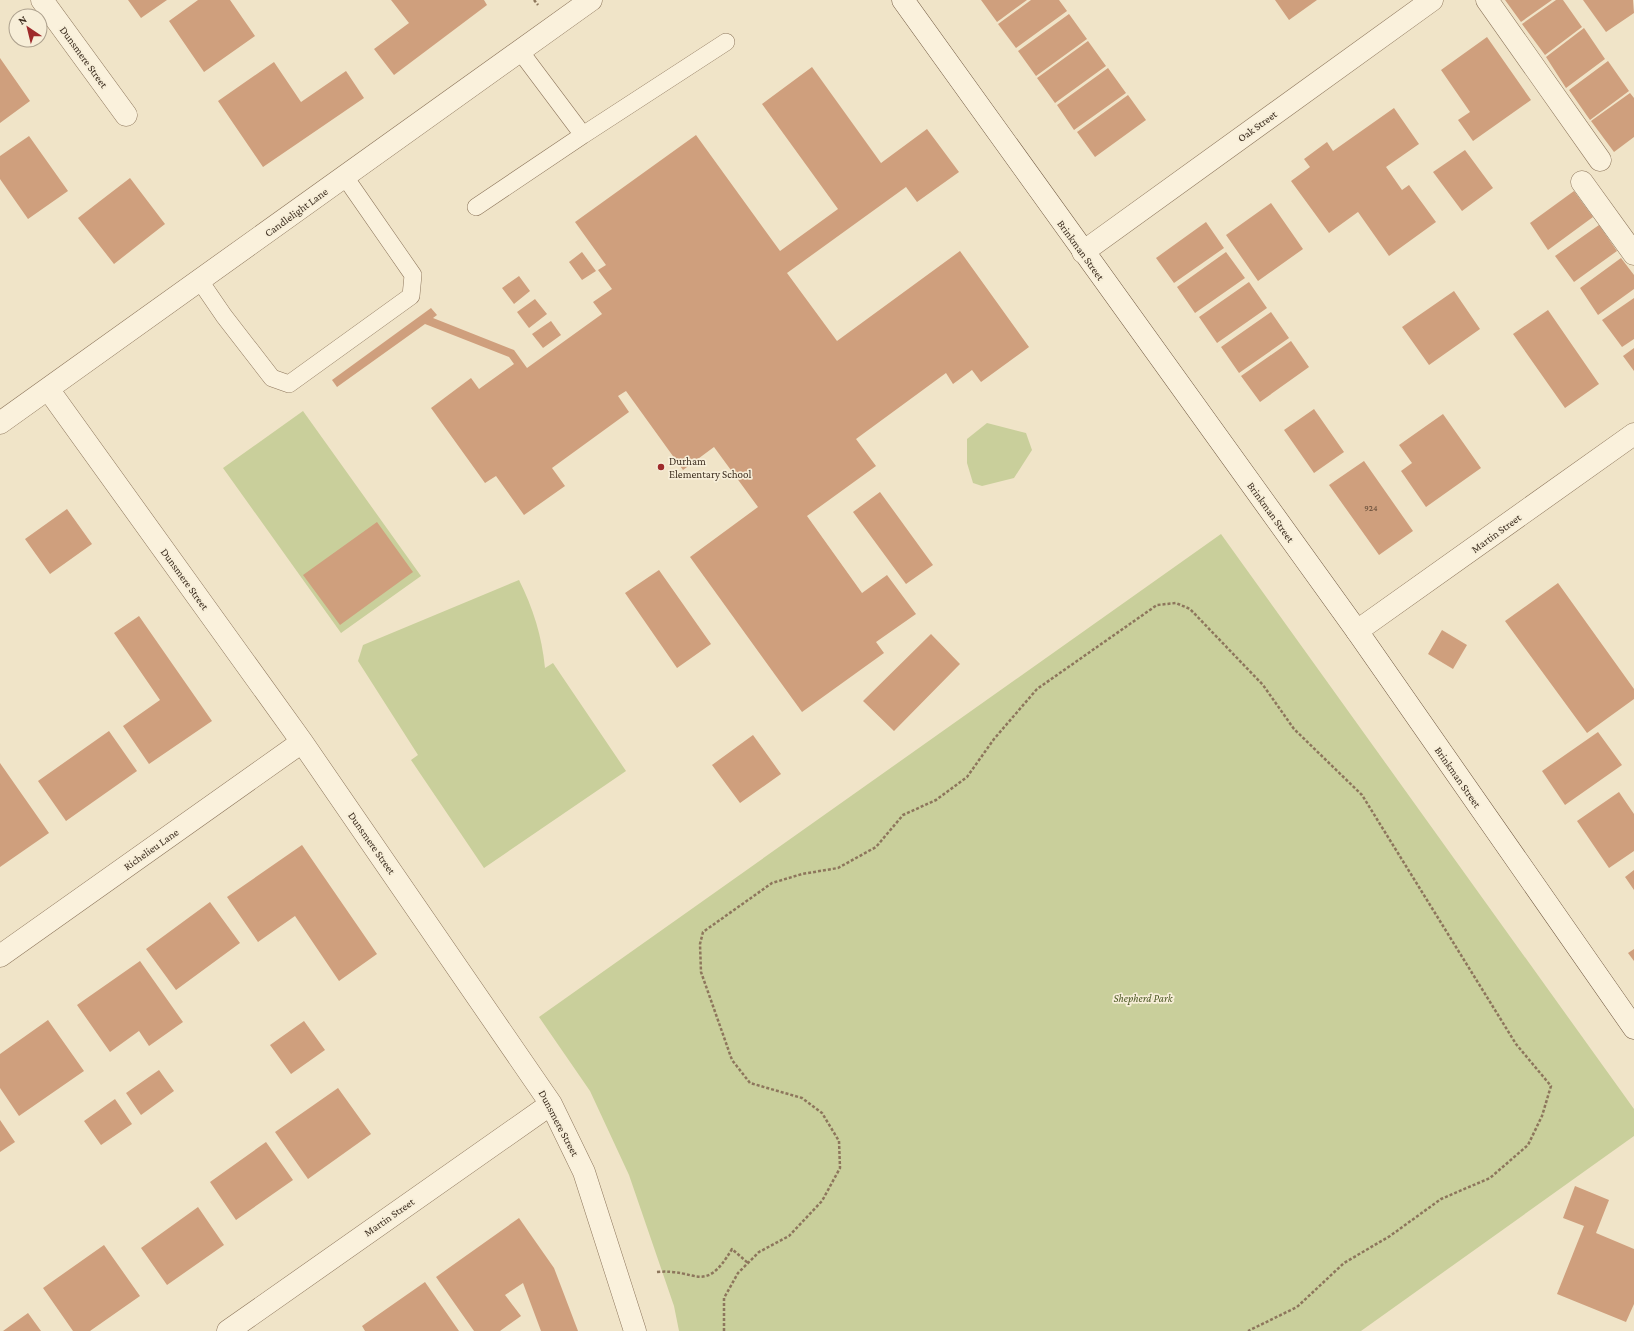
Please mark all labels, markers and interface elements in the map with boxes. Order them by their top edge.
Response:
north arrow [8,8,48,48]
text: N [16,12,29,27]
street label: Dunsmere Street [58,24,111,91]
street label: Oak Street [1235,108,1279,144]
street label: Candlelight Lane [262,185,331,240]
street label: Brinkman Street [1055,217,1107,283]
place label: Durham Elementary School [669,455,752,481]
marker: Durham Elementary School [656,462,666,472]
street label: Brinkman Street [1245,479,1297,545]
house number: 924 [1364,503,1378,513]
street label: Martin Street [1469,511,1523,555]
street label: Dunsmere Street [159,546,212,613]
street label: Brinkman Street [1433,744,1484,810]
street label: Dunsmere Street [346,809,398,877]
street label: Richelieu Lane [121,826,181,872]
park label: Shepherd Park [1113,992,1174,1005]
street label: Dunsmere Street [536,1088,582,1159]
street label: Martin Street [362,1195,417,1239]

